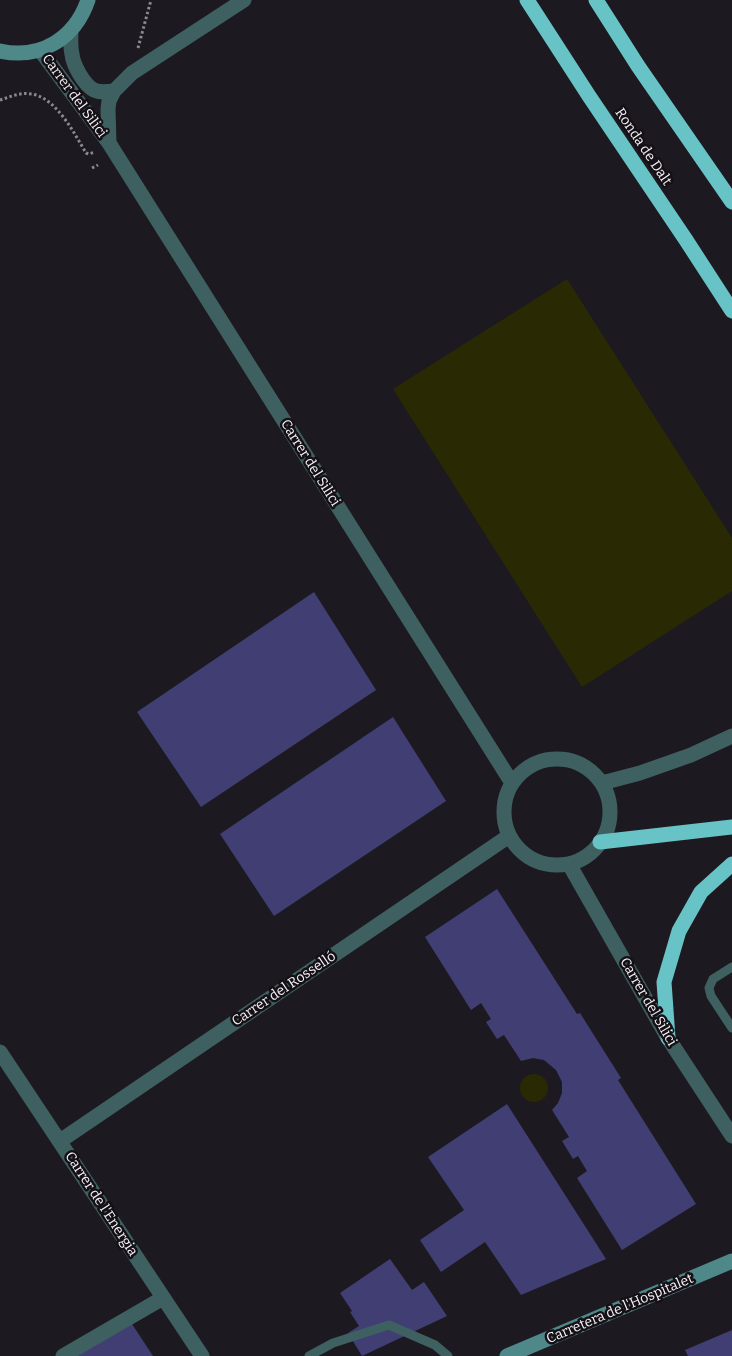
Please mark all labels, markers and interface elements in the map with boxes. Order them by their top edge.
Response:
street label: Carrer del Silici [38,51,110,141]
street label: Ronda de Dalt [611,105,675,189]
street label: Carrer del Silici [277,416,343,510]
street label: Carrer del Rosselló [229,948,339,1030]
street label: Carrer del Silici [616,955,680,1049]
street label: Carrer de l'Energia [61,1149,141,1259]
street label: Carretera de l'Hospitalet [544,1270,696,1348]

